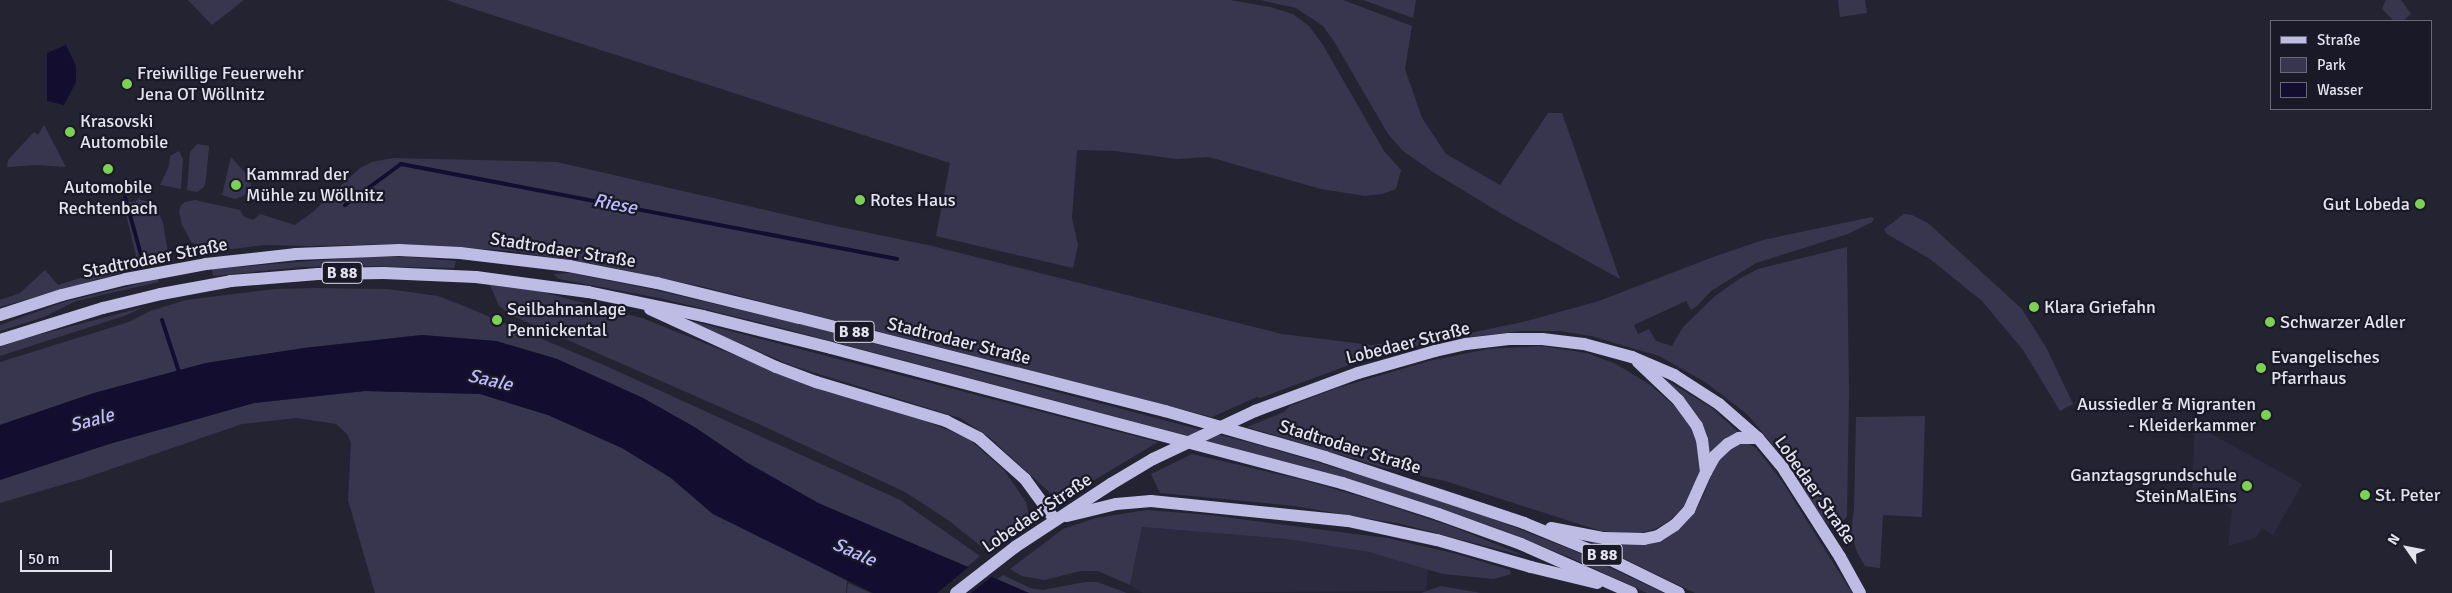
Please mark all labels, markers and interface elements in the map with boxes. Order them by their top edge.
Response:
legend [2270,20,2432,110]
text: Straße [2317,31,2361,49]
text: Park [2317,56,2346,74]
place label: Freiwillige Feuerwehr Jena OT Wöllnitz [137,63,304,106]
marker: Freiwillige Feuerwehr Jena OT Wöllnitz [121,78,133,90]
text: Wasser [2317,81,2363,99]
place label: Krasovski Automobile [80,111,168,154]
marker: Krasovski Automobile [64,126,76,138]
marker: Automobile Rechtenbach [102,163,114,175]
place label: Kammrad der Mühle zu Wöllnitz [246,164,384,206]
place label: Automobile Rechtenbach [58,177,158,220]
marker: Kammrad der Mühle zu Wöllnitz [230,179,242,191]
place label: Rotes Haus [870,189,956,211]
water label: Riese [591,190,639,220]
place label: Gut Lobeda [2323,193,2410,215]
marker: Rotes Haus [854,194,866,206]
marker: Gut Lobeda [2414,198,2426,210]
street label: Stadtrodaer Straße [489,228,637,272]
street label: Stadtrodaer Straße [81,233,229,283]
road number: B 88 [321,260,363,286]
place label: Klara Griefahn [2044,296,2156,318]
place label: Seilbahnanlage Pennickental [507,299,626,342]
marker: Klara Griefahn [2028,301,2040,313]
place label: Schwarzer Adler [2280,311,2405,333]
street label: Stadtrodaer Straße [885,313,1033,369]
marker: Seilbahnanlage Pennickental [491,314,503,326]
marker: Schwarzer Adler [2264,316,2276,328]
street label: Lobedaer Straße [1344,317,1472,369]
road number: B 88 [833,318,875,346]
place label: Evangelisches Pfarrhaus [2271,347,2380,389]
marker: Evangelisches Pfarrhaus [2255,362,2267,374]
water label: Saale [466,365,514,397]
place label: Aussiedler & Migranten - Kleiderkammer [2077,394,2256,436]
water label: Saale [67,404,117,438]
marker: Aussiedler & Migranten - Kleiderkammer [2260,409,2272,421]
street label: Stadtrodaer Straße [1276,415,1424,479]
street label: Lobedaer Straße [1770,432,1860,548]
place label: Ganztagsgrundschule SteinMalEins [2070,465,2237,508]
street label: Lobedaer Straße [978,468,1096,558]
marker: Ganztagsgrundschule SteinMalEins [2241,480,2253,492]
place label: St. Peter [2375,484,2440,506]
marker: St. Peter [2359,489,2371,501]
north arrow [2382,523,2432,573]
text: N [2384,531,2404,548]
water label: Saale [829,533,879,573]
scale bar [22,540,115,572]
road number: B 88 [1581,542,1623,568]
text: 50 m [28,550,59,568]

